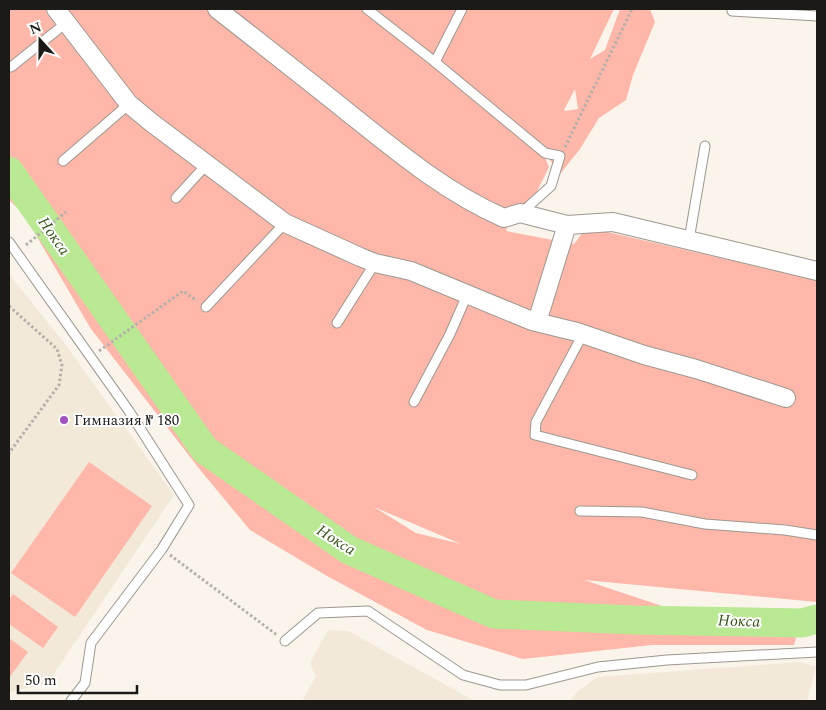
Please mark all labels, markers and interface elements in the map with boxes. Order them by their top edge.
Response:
north arrow [15,15,65,65]
text: N [26,16,45,40]
water label: Нокса [32,212,76,260]
place label: Гимназия № 180 [74,409,179,432]
marker: Гимназия № 180 [58,414,70,426]
water label: Нокса [312,519,360,561]
water label: Нокса [717,608,761,634]
scale bar [18,662,136,694]
text: 50 m [25,669,57,692]

